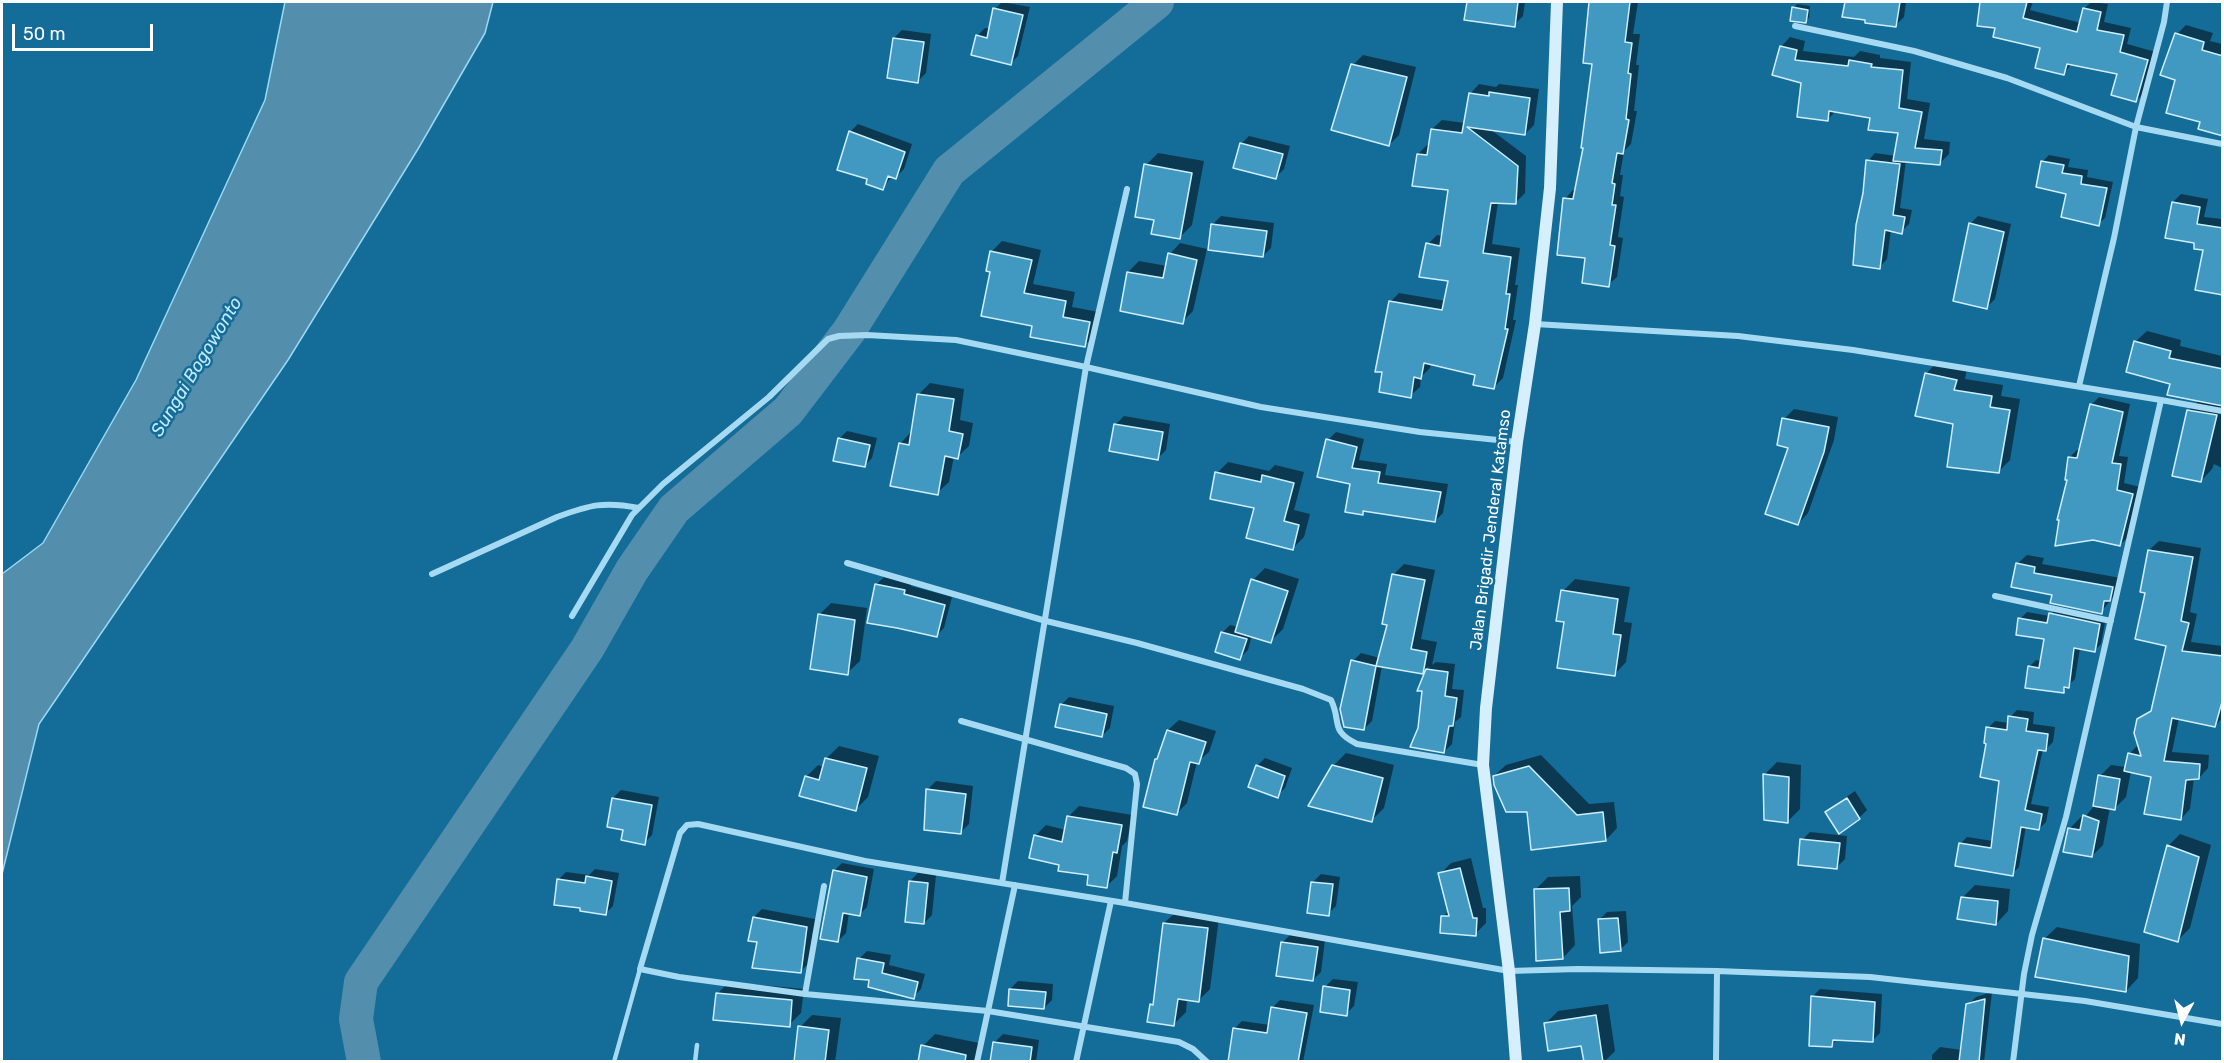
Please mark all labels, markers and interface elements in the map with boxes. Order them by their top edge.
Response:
scale bar [15,12,156,50]
text: 50 m [23,23,66,45]
water label: Sungai Bogowonto [147,293,247,441]
street label: Jalan Brigadir Jenderal Katamso [1467,409,1515,651]
north arrow [2152,991,2212,1051]
text: N [2173,1029,2187,1049]

